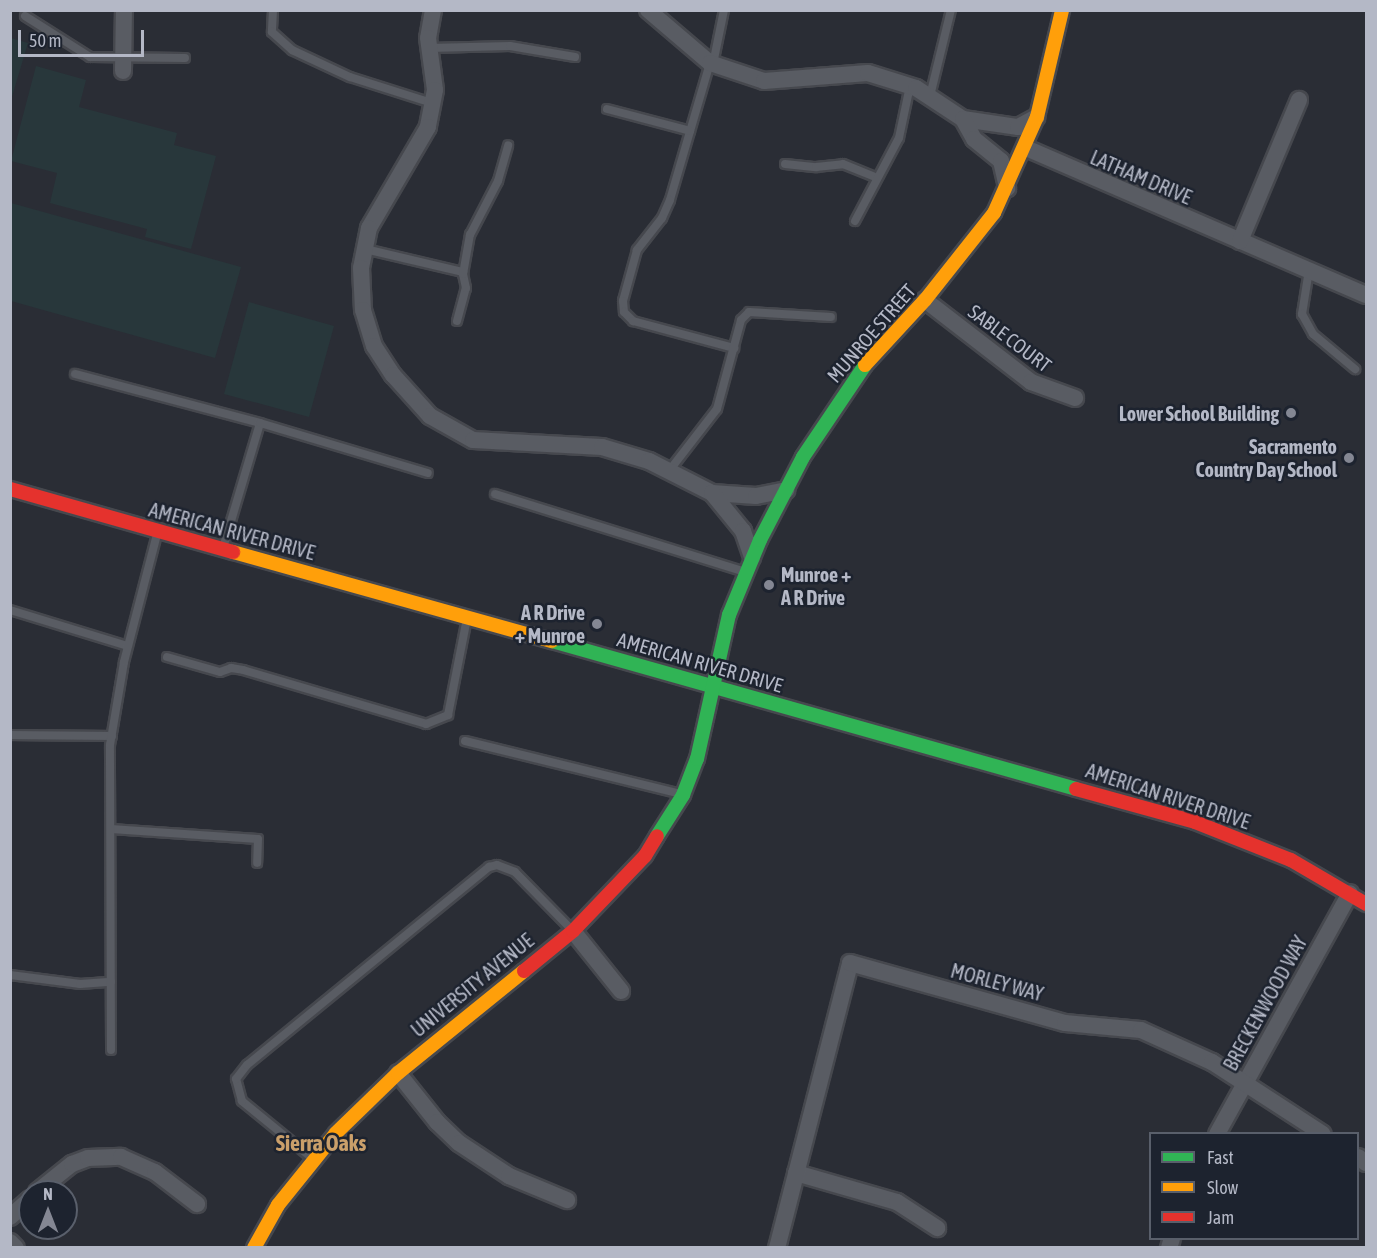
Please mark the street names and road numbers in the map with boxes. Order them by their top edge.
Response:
street label: LATHAM DRIVE [1087,145,1195,209]
street label: MUNROE STREET [822,279,920,387]
street label: SABLE COURT [964,299,1056,377]
street label: AMERICAN RIVER DRIVE [146,497,318,565]
street label: AMERICAN RIVER DRIVE [615,627,785,697]
street label: AMERICAN RIVER DRIVE [1083,758,1253,834]
street label: UNIVERSITY AVENUE [406,928,538,1042]
street label: BRECKENWOOD WAY [1218,931,1312,1075]
street label: MORLEY WAY [948,958,1046,1006]

